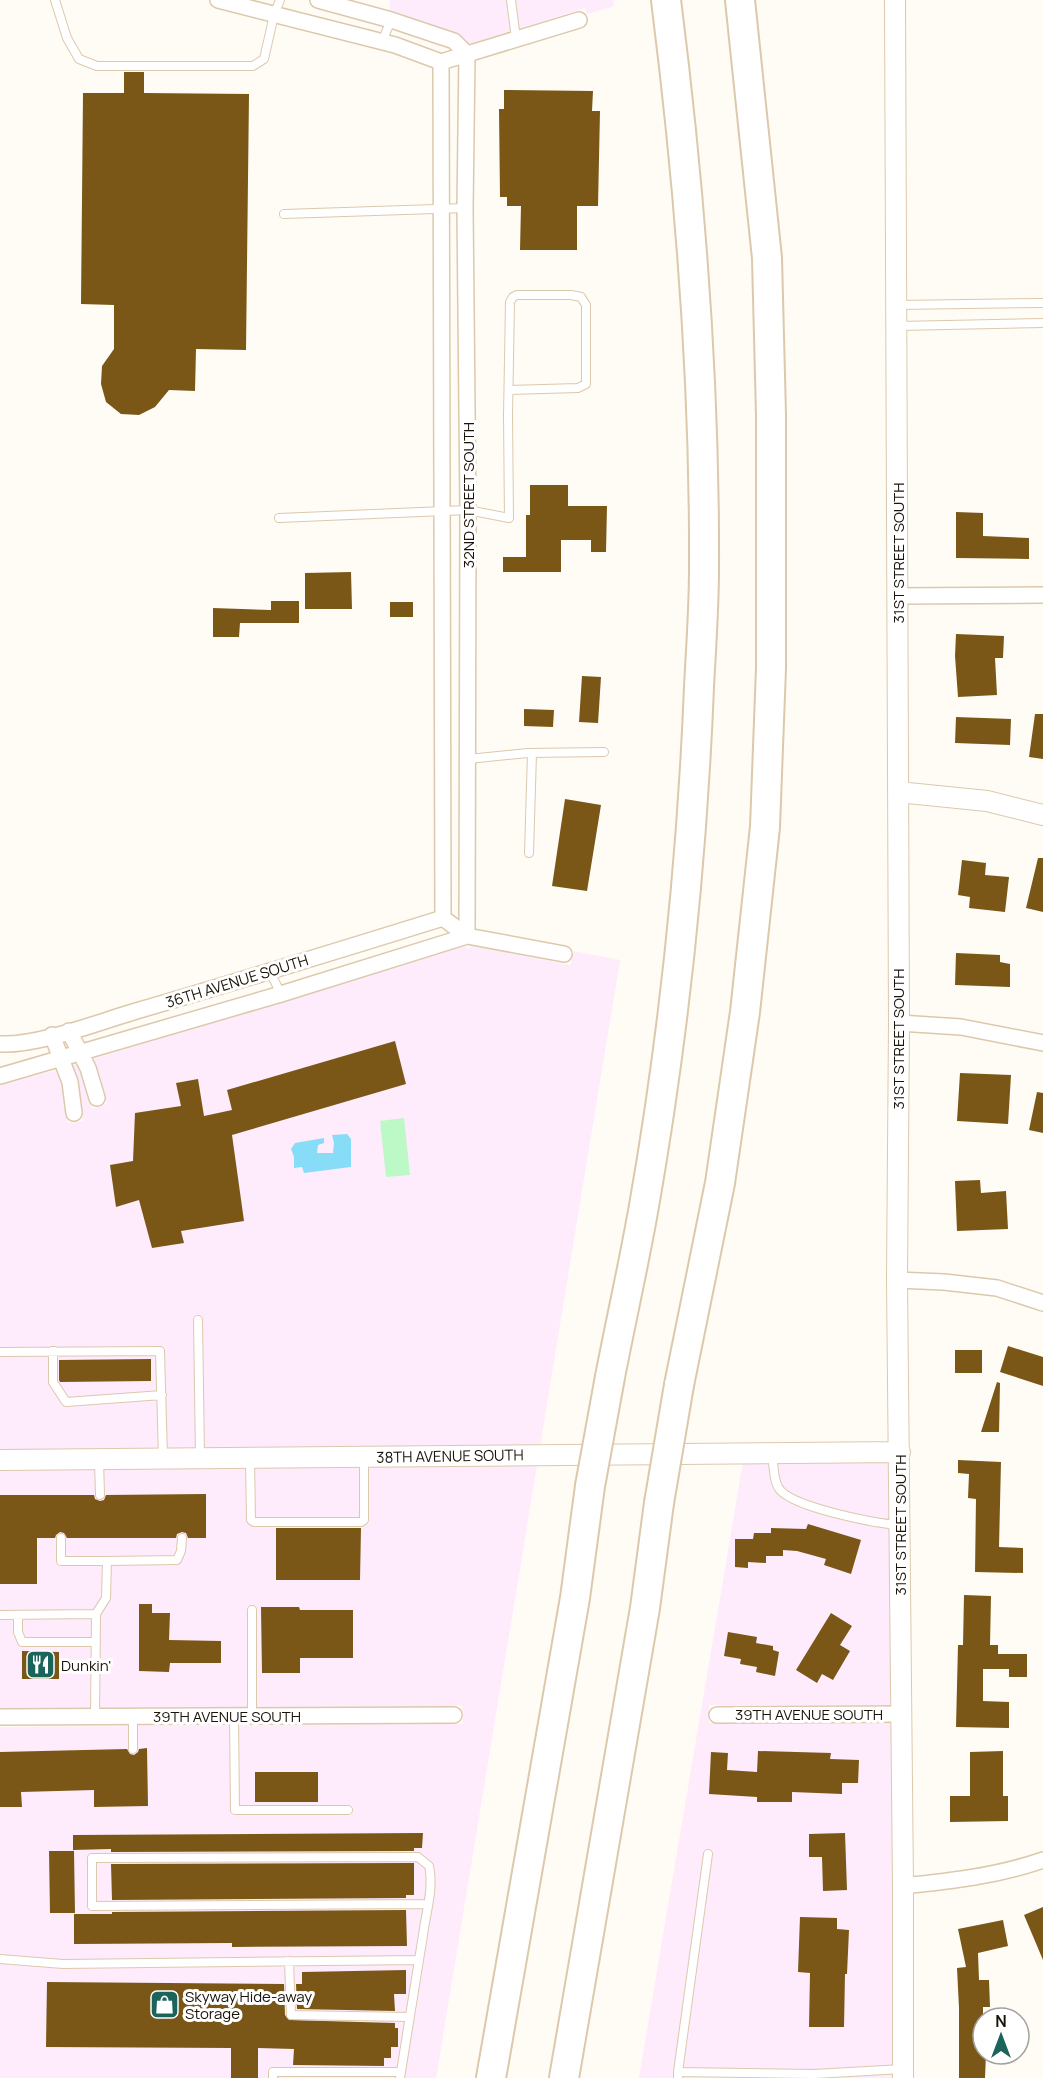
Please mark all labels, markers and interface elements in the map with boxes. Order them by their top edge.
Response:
street label: 32ND STREET SOUTH [458,422,479,568]
street label: 31ST STREET SOUTH [888,483,909,623]
street label: 36TH AVENUE SOUTH [163,949,311,1013]
street label: 31ST STREET SOUTH [888,969,909,1109]
street label: 38TH AVENUE SOUTH [376,1444,524,1468]
street label: 31ST STREET SOUTH [890,1455,911,1595]
restaurant icon: Dunkin' [24,1649,56,1681]
place label: Dunkin' [61,1655,111,1676]
street label: 39TH AVENUE SOUTH [735,1704,883,1725]
street label: 39TH AVENUE SOUTH [153,1706,301,1727]
place label: Skyway Hide-away Storage [185,1986,312,2024]
shop icon: Skyway Hide-away Storage [148,1989,180,2021]
north arrow [971,2006,1031,2066]
text: N [995,2010,1007,2032]

